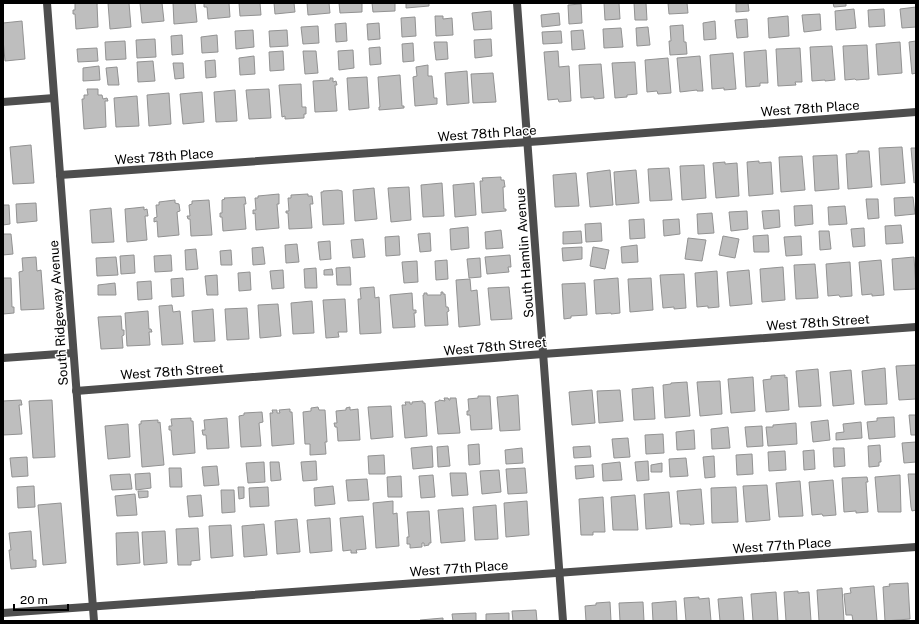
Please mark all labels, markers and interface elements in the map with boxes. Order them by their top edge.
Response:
street label: West 78th Place [760,98,860,119]
street label: West 78th Place [437,123,537,144]
street label: West 78th Place [114,146,214,167]
street label: South Hamlin Avenue [512,188,537,318]
street label: South Ridgeway Avenue [46,240,71,386]
street label: West 78th Street [766,311,870,334]
street label: West 78th Street [443,335,547,358]
street label: West 78th Street [120,360,224,383]
street label: West 77th Place [732,535,832,556]
street label: West 77th Place [409,558,509,579]
scale bar [14,586,68,612]
text: 20 m [20,593,48,607]

